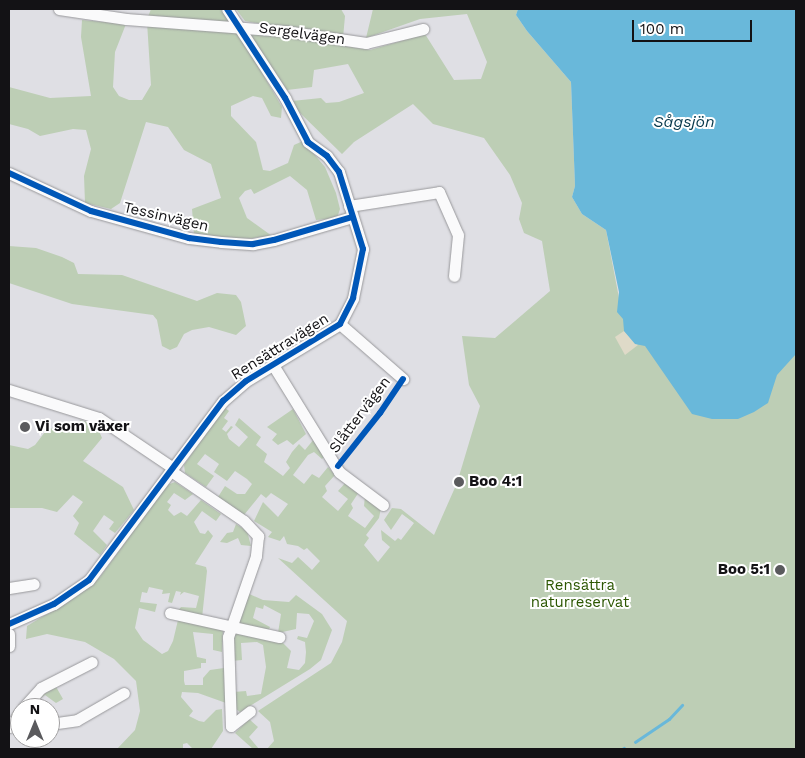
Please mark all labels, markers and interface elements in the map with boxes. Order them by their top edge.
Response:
scale bar [635,10,755,42]
street label: Sergelvägen [258,19,346,49]
text: 100 m [640,20,684,38]
water label: Sågsjön [653,112,715,132]
street label: Tessinvägen [122,198,210,236]
street label: Rensättravägen [228,310,332,384]
street label: Slåttervägen [325,373,395,457]
place label: Vi som växer [35,418,130,436]
marker: Vi som växer [19,421,31,433]
place label: Boo 4:1 [469,473,522,491]
marker: Boo 4:1 [453,476,465,488]
place label: Boo 5:1 [718,561,770,579]
marker: Boo 5:1 [774,564,786,576]
park label: Rensättra naturreservat [531,576,629,611]
north arrow [10,698,60,748]
text: N [30,701,40,717]

